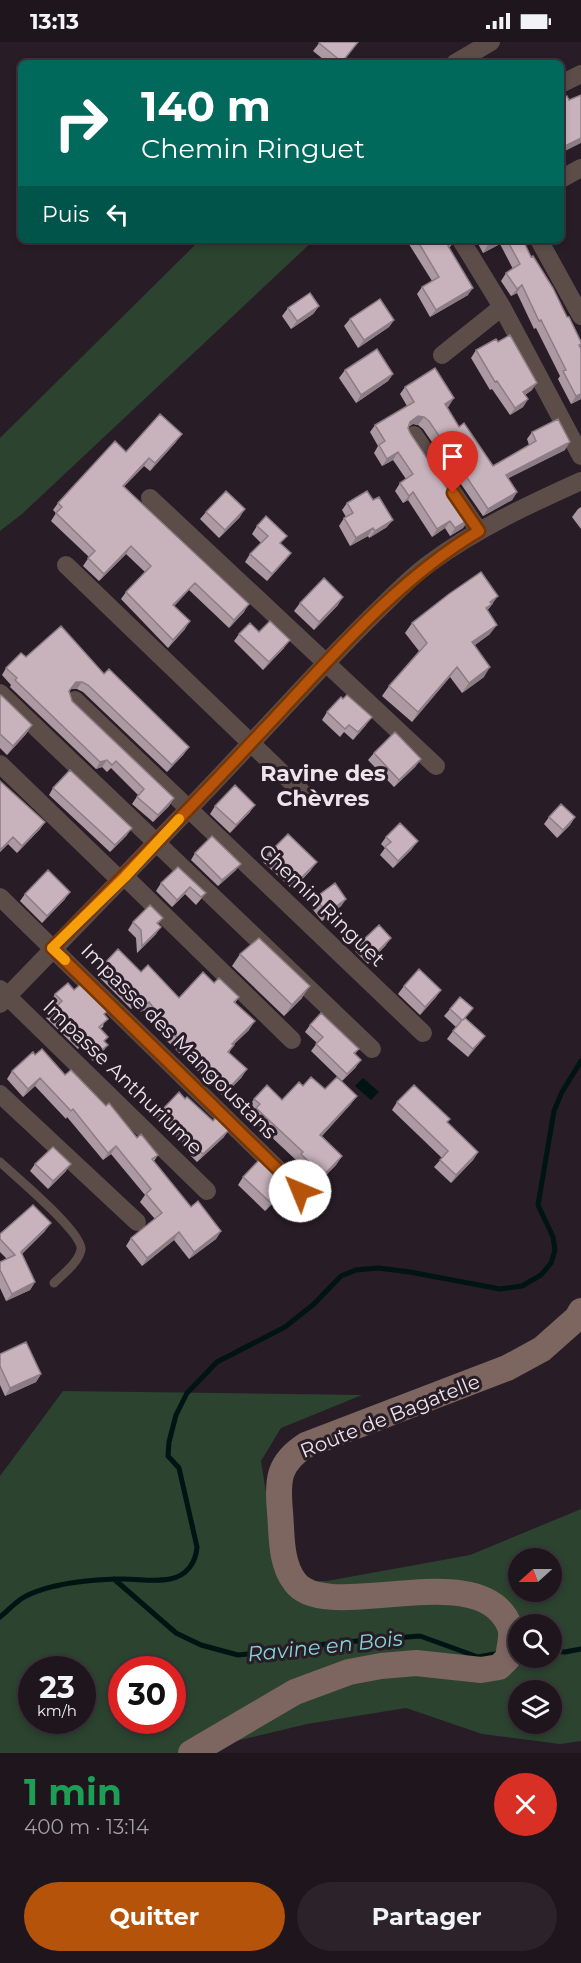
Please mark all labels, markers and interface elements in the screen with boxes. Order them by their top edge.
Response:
text: 13:13 [30,8,79,35]
text: 140 m [141,80,271,132]
icon: right [42,84,120,162]
text: Chemin Ringuet [141,132,365,165]
icon: left [101,198,134,231]
text: Puis [42,201,89,228]
pin [427,431,478,493]
icon: arrive [436,440,469,473]
district label: Ravine des Chèvres [260,760,386,812]
street label: Chemin Ringuet [254,839,390,971]
street label: Impasse des Mangoustans [76,938,282,1144]
street label: Impasse Anthuriume [38,995,208,1159]
position arrow [268,1159,332,1223]
street label: Route de Bagatelle [297,1369,483,1463]
north arrow [508,1548,562,1602]
map controls [508,1548,562,1734]
button: search [508,1614,562,1668]
water label: Ravine en Bois [246,1625,404,1667]
speed limit sign: 30 [108,1656,186,1734]
text: 23 [39,1669,75,1706]
button: layers [508,1680,562,1734]
text: km/h [37,1701,77,1720]
text: 1 min [24,1770,122,1814]
button: close [494,1773,557,1836]
text: 400 m · 13:14 [24,1815,149,1839]
button: Quitter [24,1882,285,1951]
button: Partager [297,1882,557,1951]

